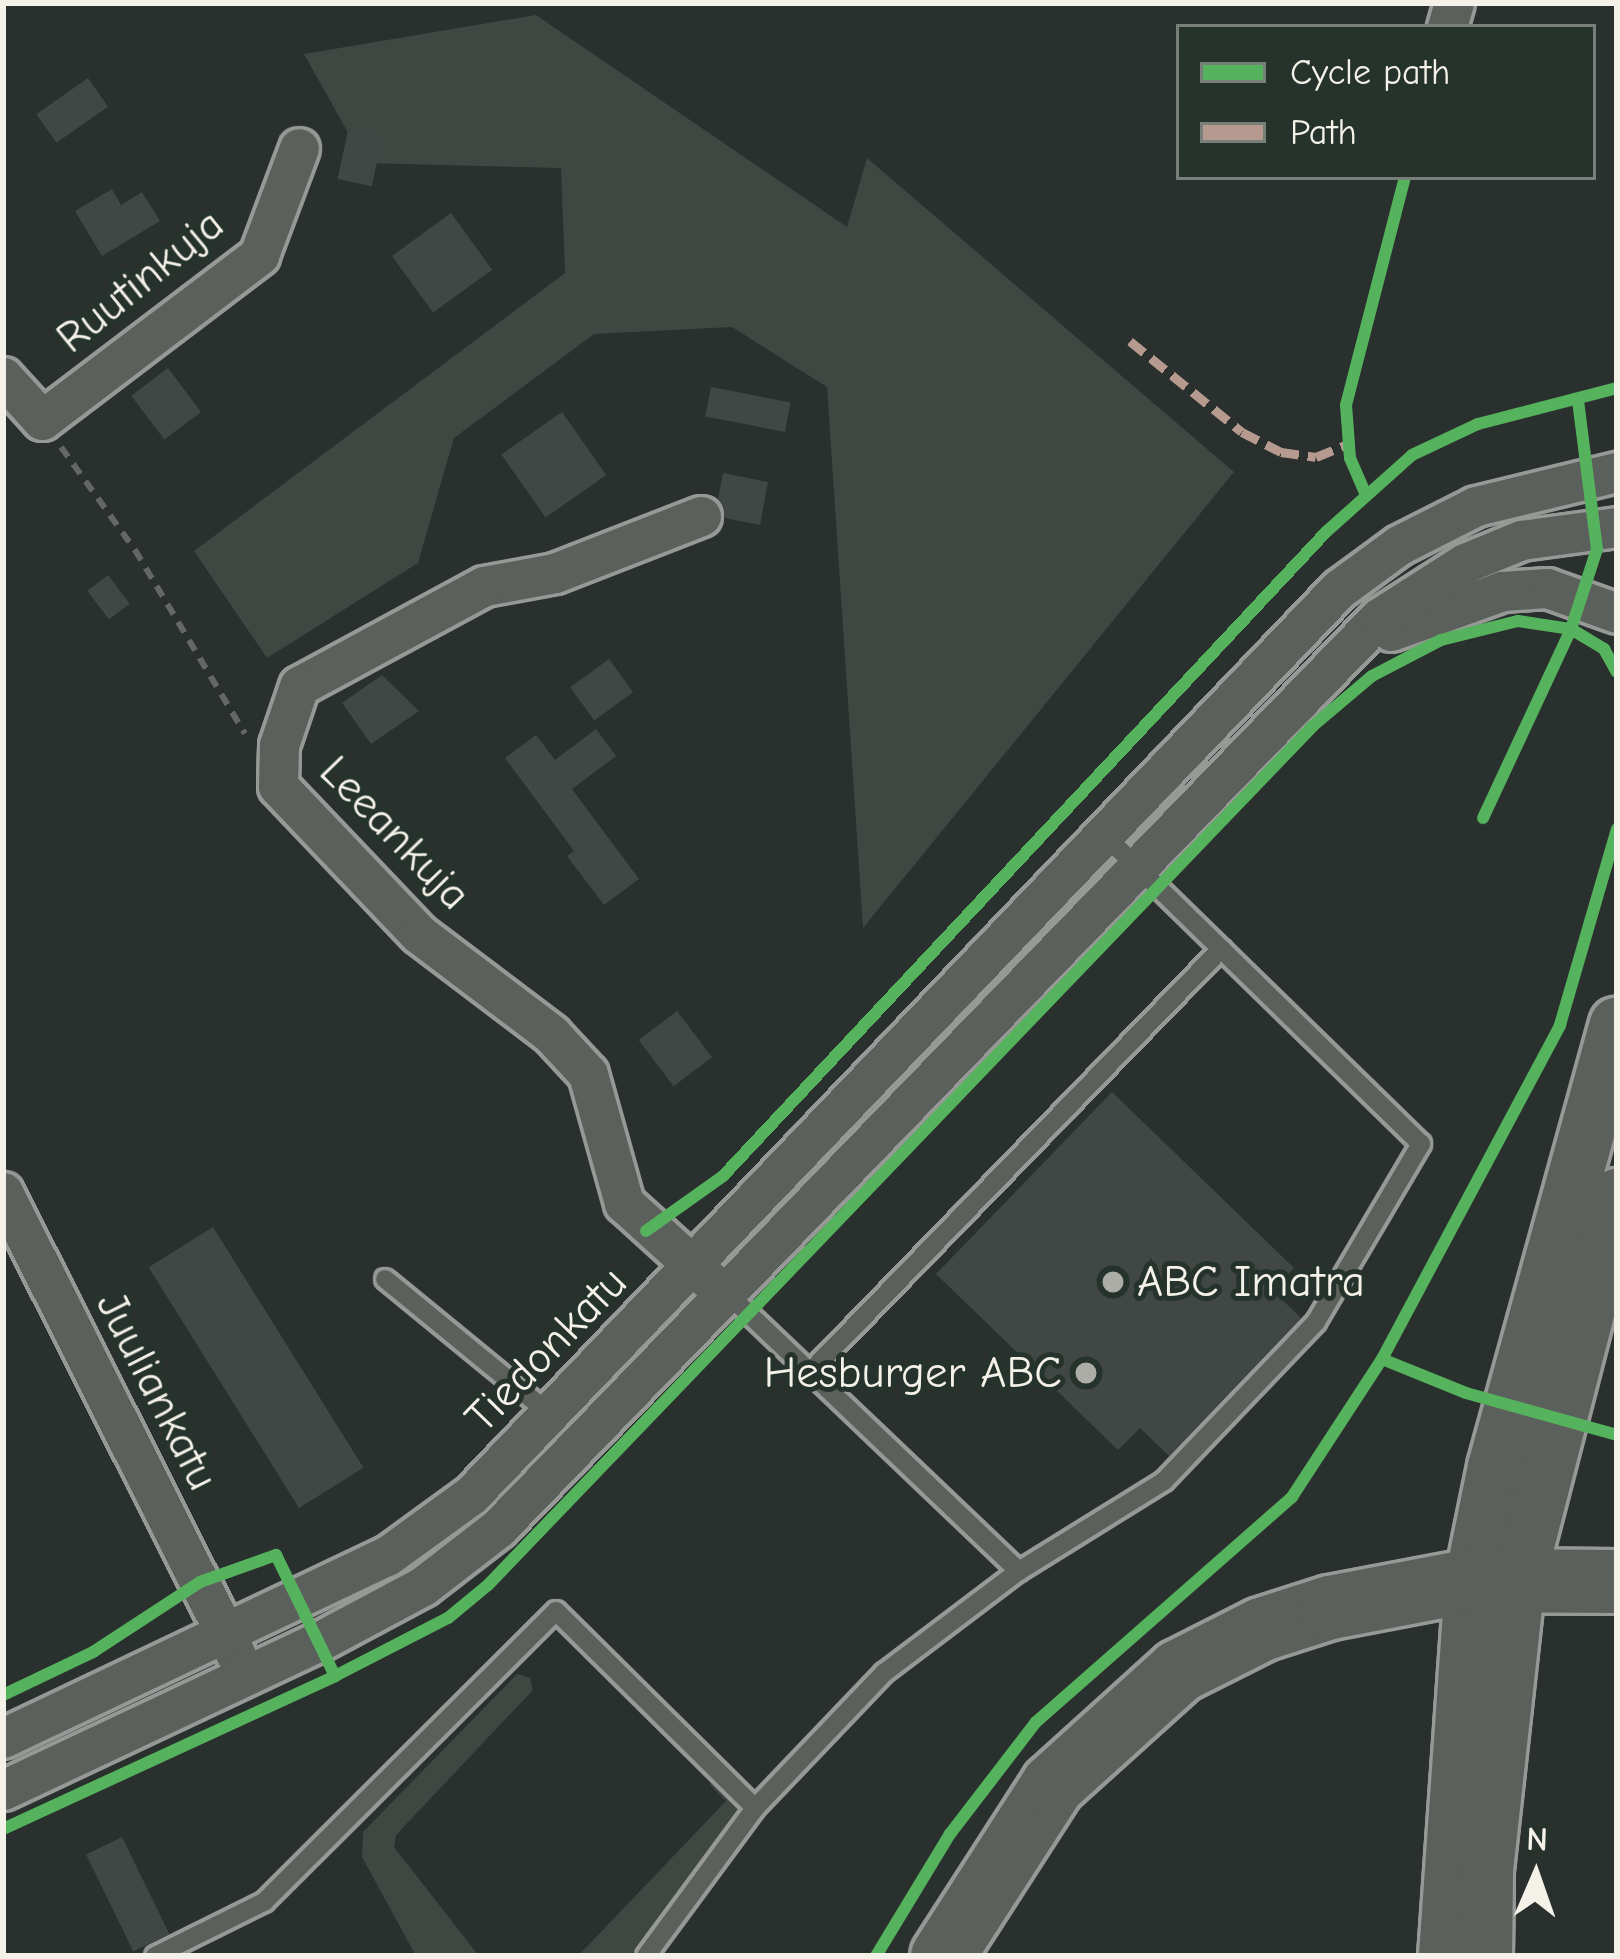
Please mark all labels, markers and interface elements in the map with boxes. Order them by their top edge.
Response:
legend [1176,24,1596,180]
text: Cycle path [1290,52,1450,93]
text: Path [1290,112,1357,153]
street label: Ruutinkuja [46,197,234,365]
street label: Leeankuja [308,745,482,921]
place label: ABC Imatra [1137,1255,1365,1309]
street label: Tiedonkatu [454,1256,638,1444]
marker: ABC Imatra [1100,1269,1126,1295]
street label: Juuliankatu [84,1283,230,1499]
place label: Hesburger ABC [764,1346,1062,1400]
marker: Hesburger ABC [1073,1360,1099,1386]
north arrow [1476,1815,1596,1935]
text: N [1526,1820,1549,1858]

